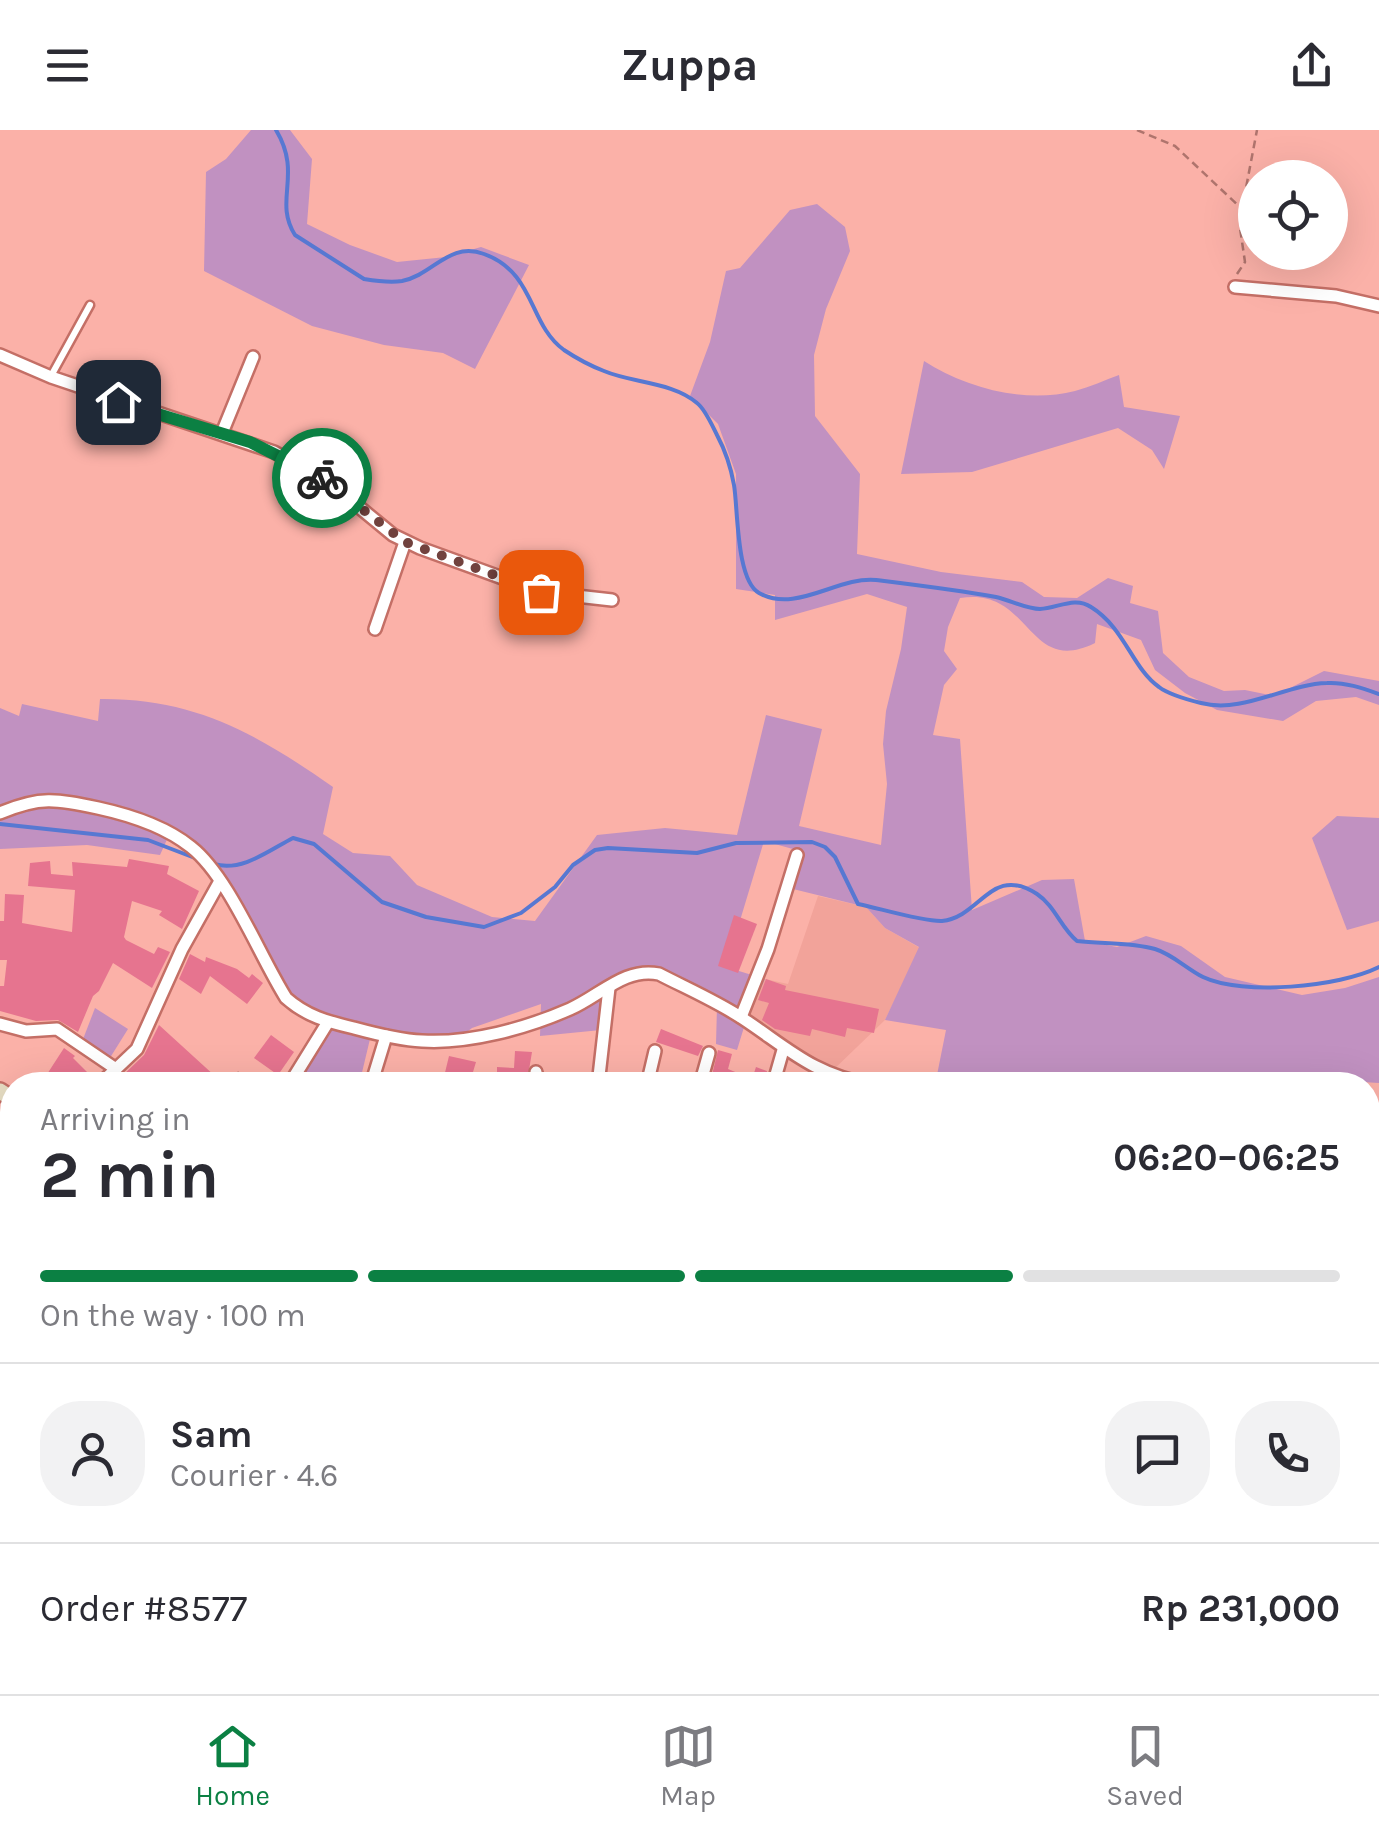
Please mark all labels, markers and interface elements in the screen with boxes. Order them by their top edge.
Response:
icon: menu [40,38,95,93]
icon: share [1284,38,1339,93]
text: Zuppa [621,39,758,91]
map controls [1238,160,1348,270]
button: locate [1238,160,1348,270]
pin [76,360,161,445]
icon: home [91,375,146,430]
courier [272,428,372,528]
icon: bike [295,451,350,506]
pin [499,550,584,635]
icon: bag [514,565,569,620]
text: Arriving in [40,1101,191,1138]
text: 06:20–06:25 [1113,1135,1340,1180]
text: 2 min [40,1137,219,1213]
text: On the way · 100 m [40,1297,306,1334]
button: person [40,1401,145,1506]
button: chat [1105,1401,1210,1506]
button: phone [1235,1401,1340,1506]
text: Sam [170,1412,253,1457]
text: Courier · 4.6 [170,1457,338,1494]
text: Order #8577 [40,1586,247,1631]
text: Rp 231,000 [1141,1586,1340,1631]
tab: Home [195,1719,270,1812]
tab: Map [660,1719,716,1812]
tab: Saved [1106,1719,1184,1812]

